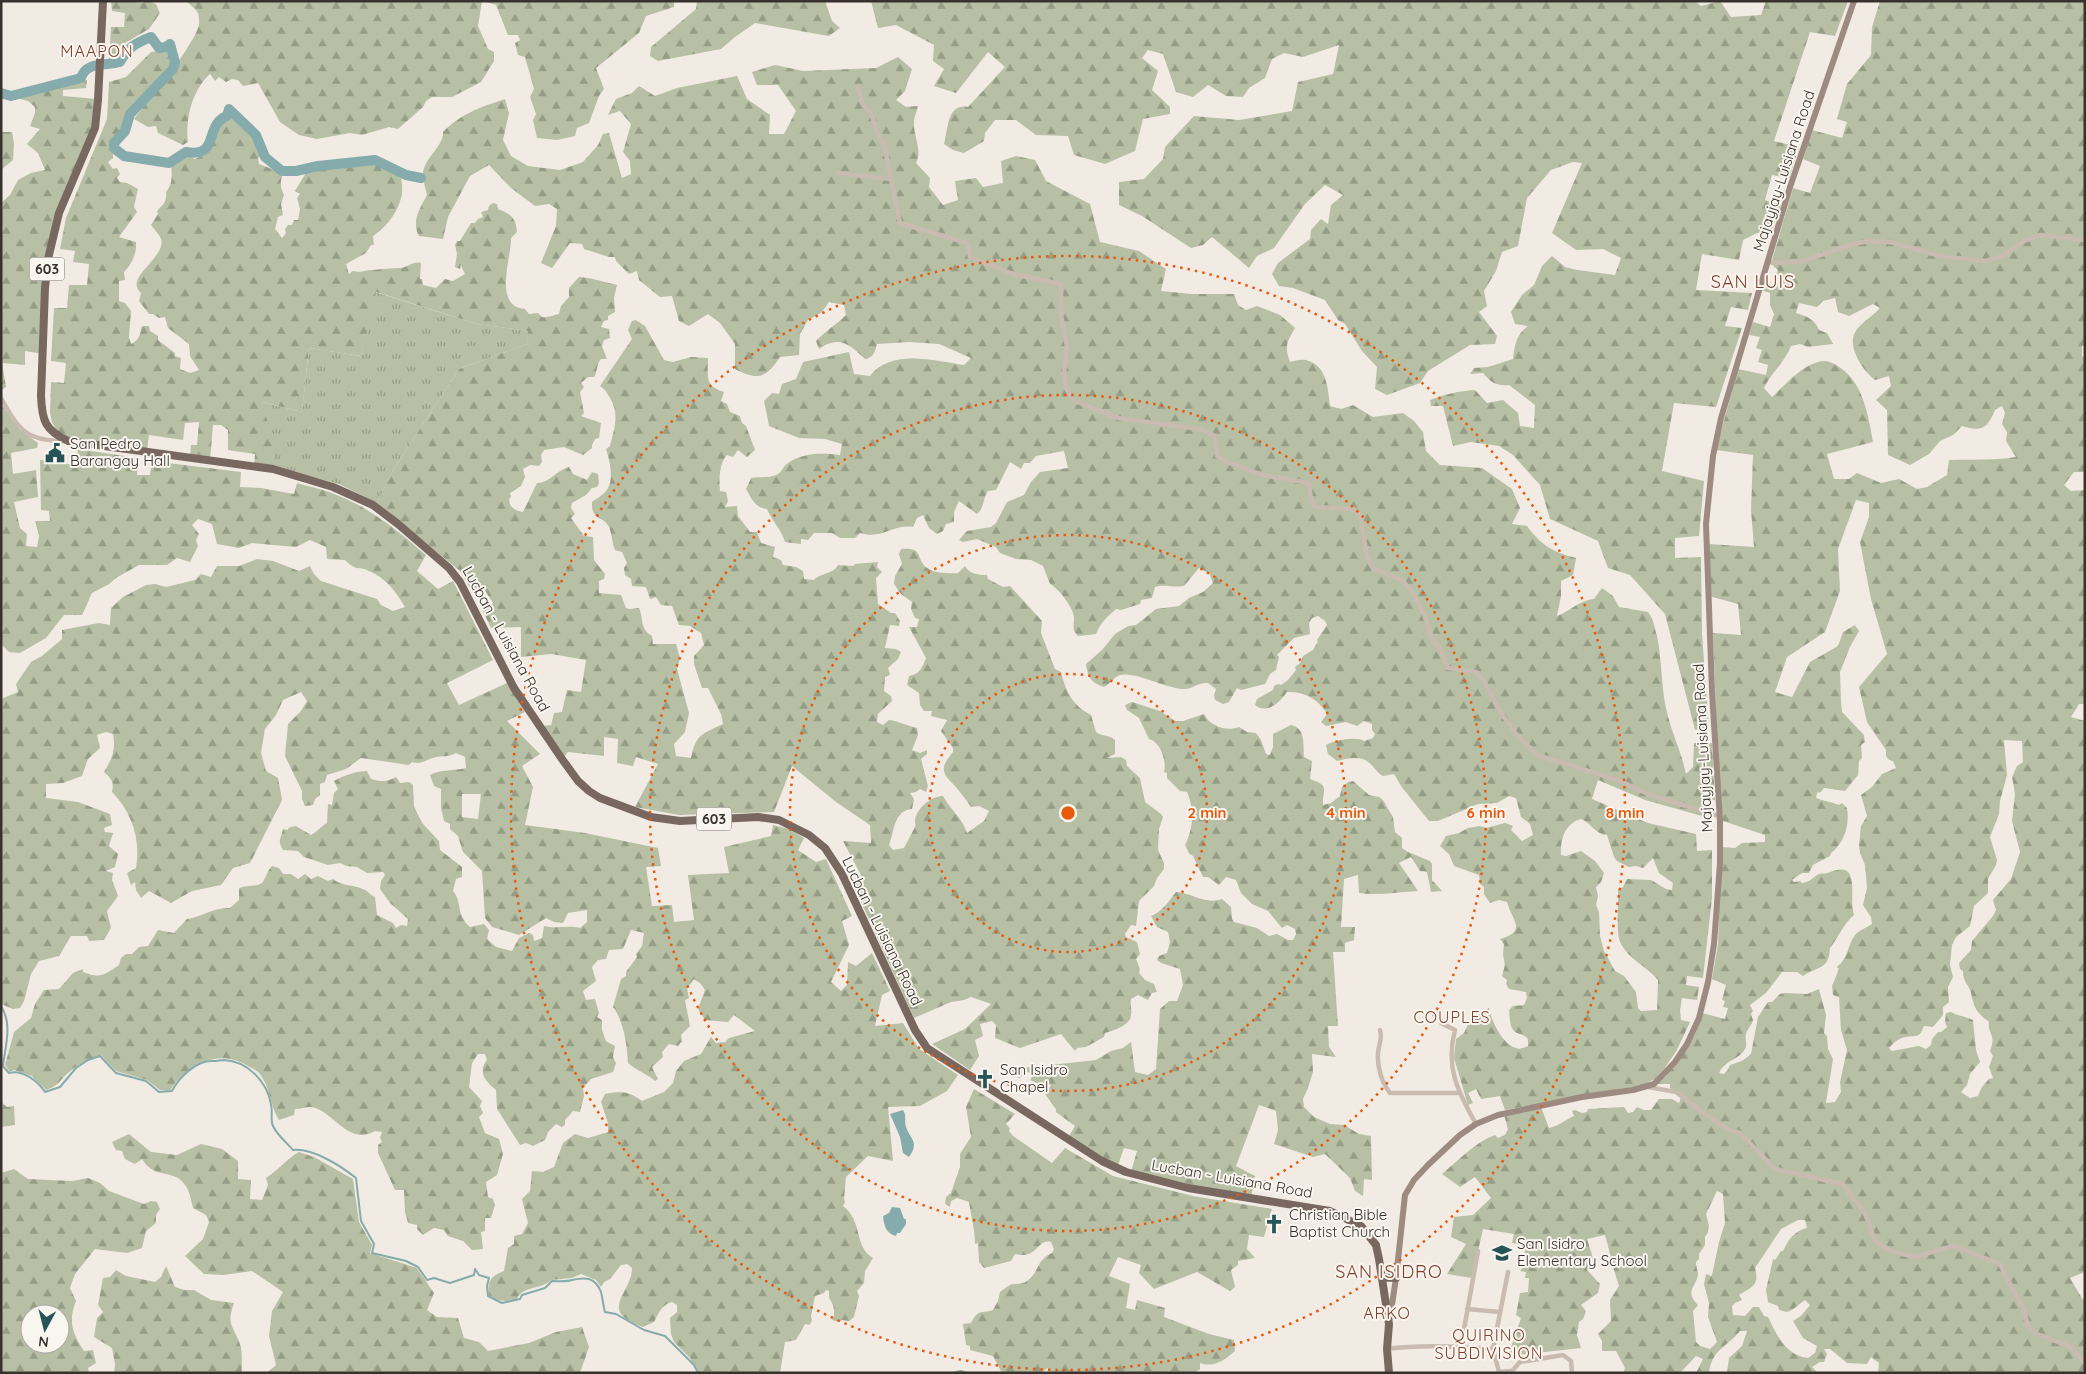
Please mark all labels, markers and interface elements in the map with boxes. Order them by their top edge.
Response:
district label: MAAPON [60,41,134,61]
street label: Majayjay-Luisiana Road [1748,88,1819,254]
road number: 603 [30,258,64,280]
district label: SAN LUIS [1711,270,1795,293]
place label: San Pedro Barangay Hall [70,434,170,470]
public building icon: San Pedro Barangay Hall [44,442,66,464]
street label: Lucban - Luisiana Road [459,563,554,715]
street label: Majayjay-Luisiana Road [1689,663,1716,833]
text: 2 min [1187,803,1227,822]
text: 4 min [1326,803,1366,822]
text: 6 min [1467,803,1505,822]
text: 8 min [1606,803,1644,822]
centre of rings [1059,804,1077,822]
road number: 603 [696,808,732,831]
street label: Lucban - Luisiana Road [838,853,927,1008]
district label: COUPLES [1413,1007,1491,1027]
place label: San Isidro Chapel [1000,1060,1068,1096]
church icon: San Isidro Chapel [974,1068,996,1090]
street label: Lucban - Luisiana Road [1150,1155,1314,1202]
place label: Christian Bible Baptist Church [1289,1205,1390,1241]
church icon: Christian Bible Baptist Church [1263,1213,1285,1235]
place label: San Isidro Elementary School [1517,1234,1647,1270]
school or university icon: San Isidro Elementary School [1491,1242,1513,1264]
district label: SAN ISIDRO [1335,1260,1443,1283]
district label: ARKO [1363,1303,1411,1323]
north arrow [20,1304,70,1354]
district label: QUIRINO SUBDIVISION [1435,1325,1543,1363]
text: N [37,1332,50,1351]

